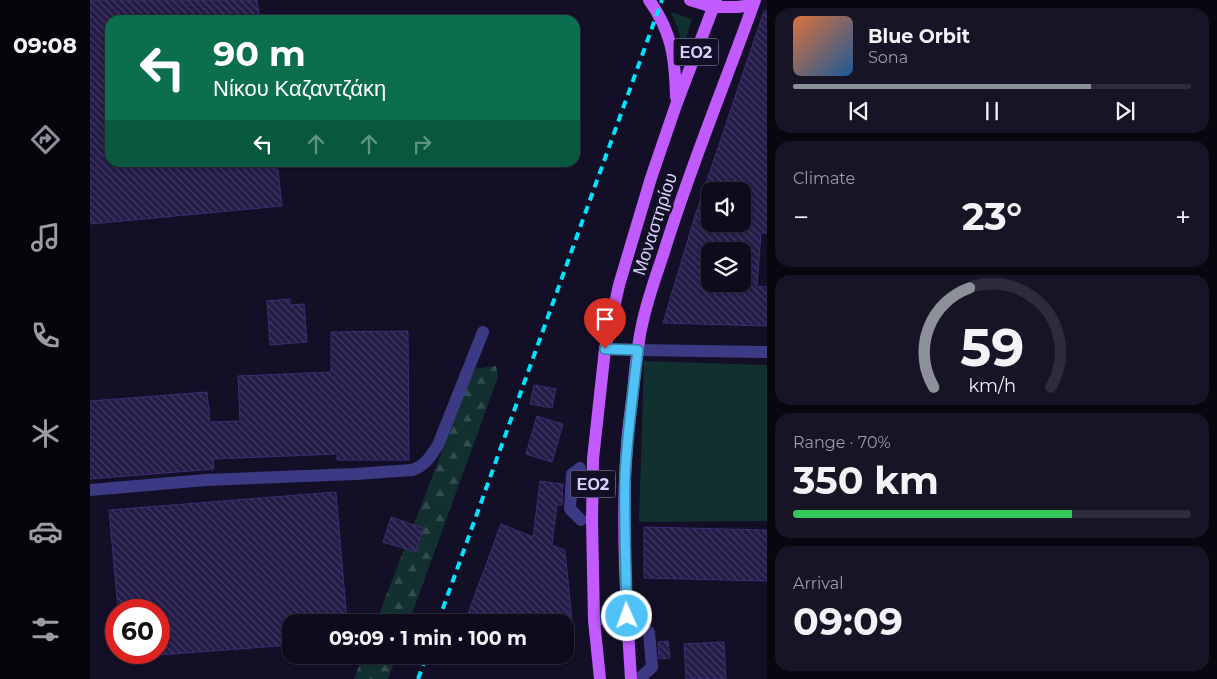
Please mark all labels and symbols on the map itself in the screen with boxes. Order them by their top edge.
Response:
road number: ΕΟ2 [674,38,718,66]
street label: Μοναστηρίου [628,170,682,278]
pin [584,298,626,349]
road number: ΕΟ2 [570,470,616,498]
position arrow [600,589,652,641]
speed limit sign: 60 [105,599,170,664]

